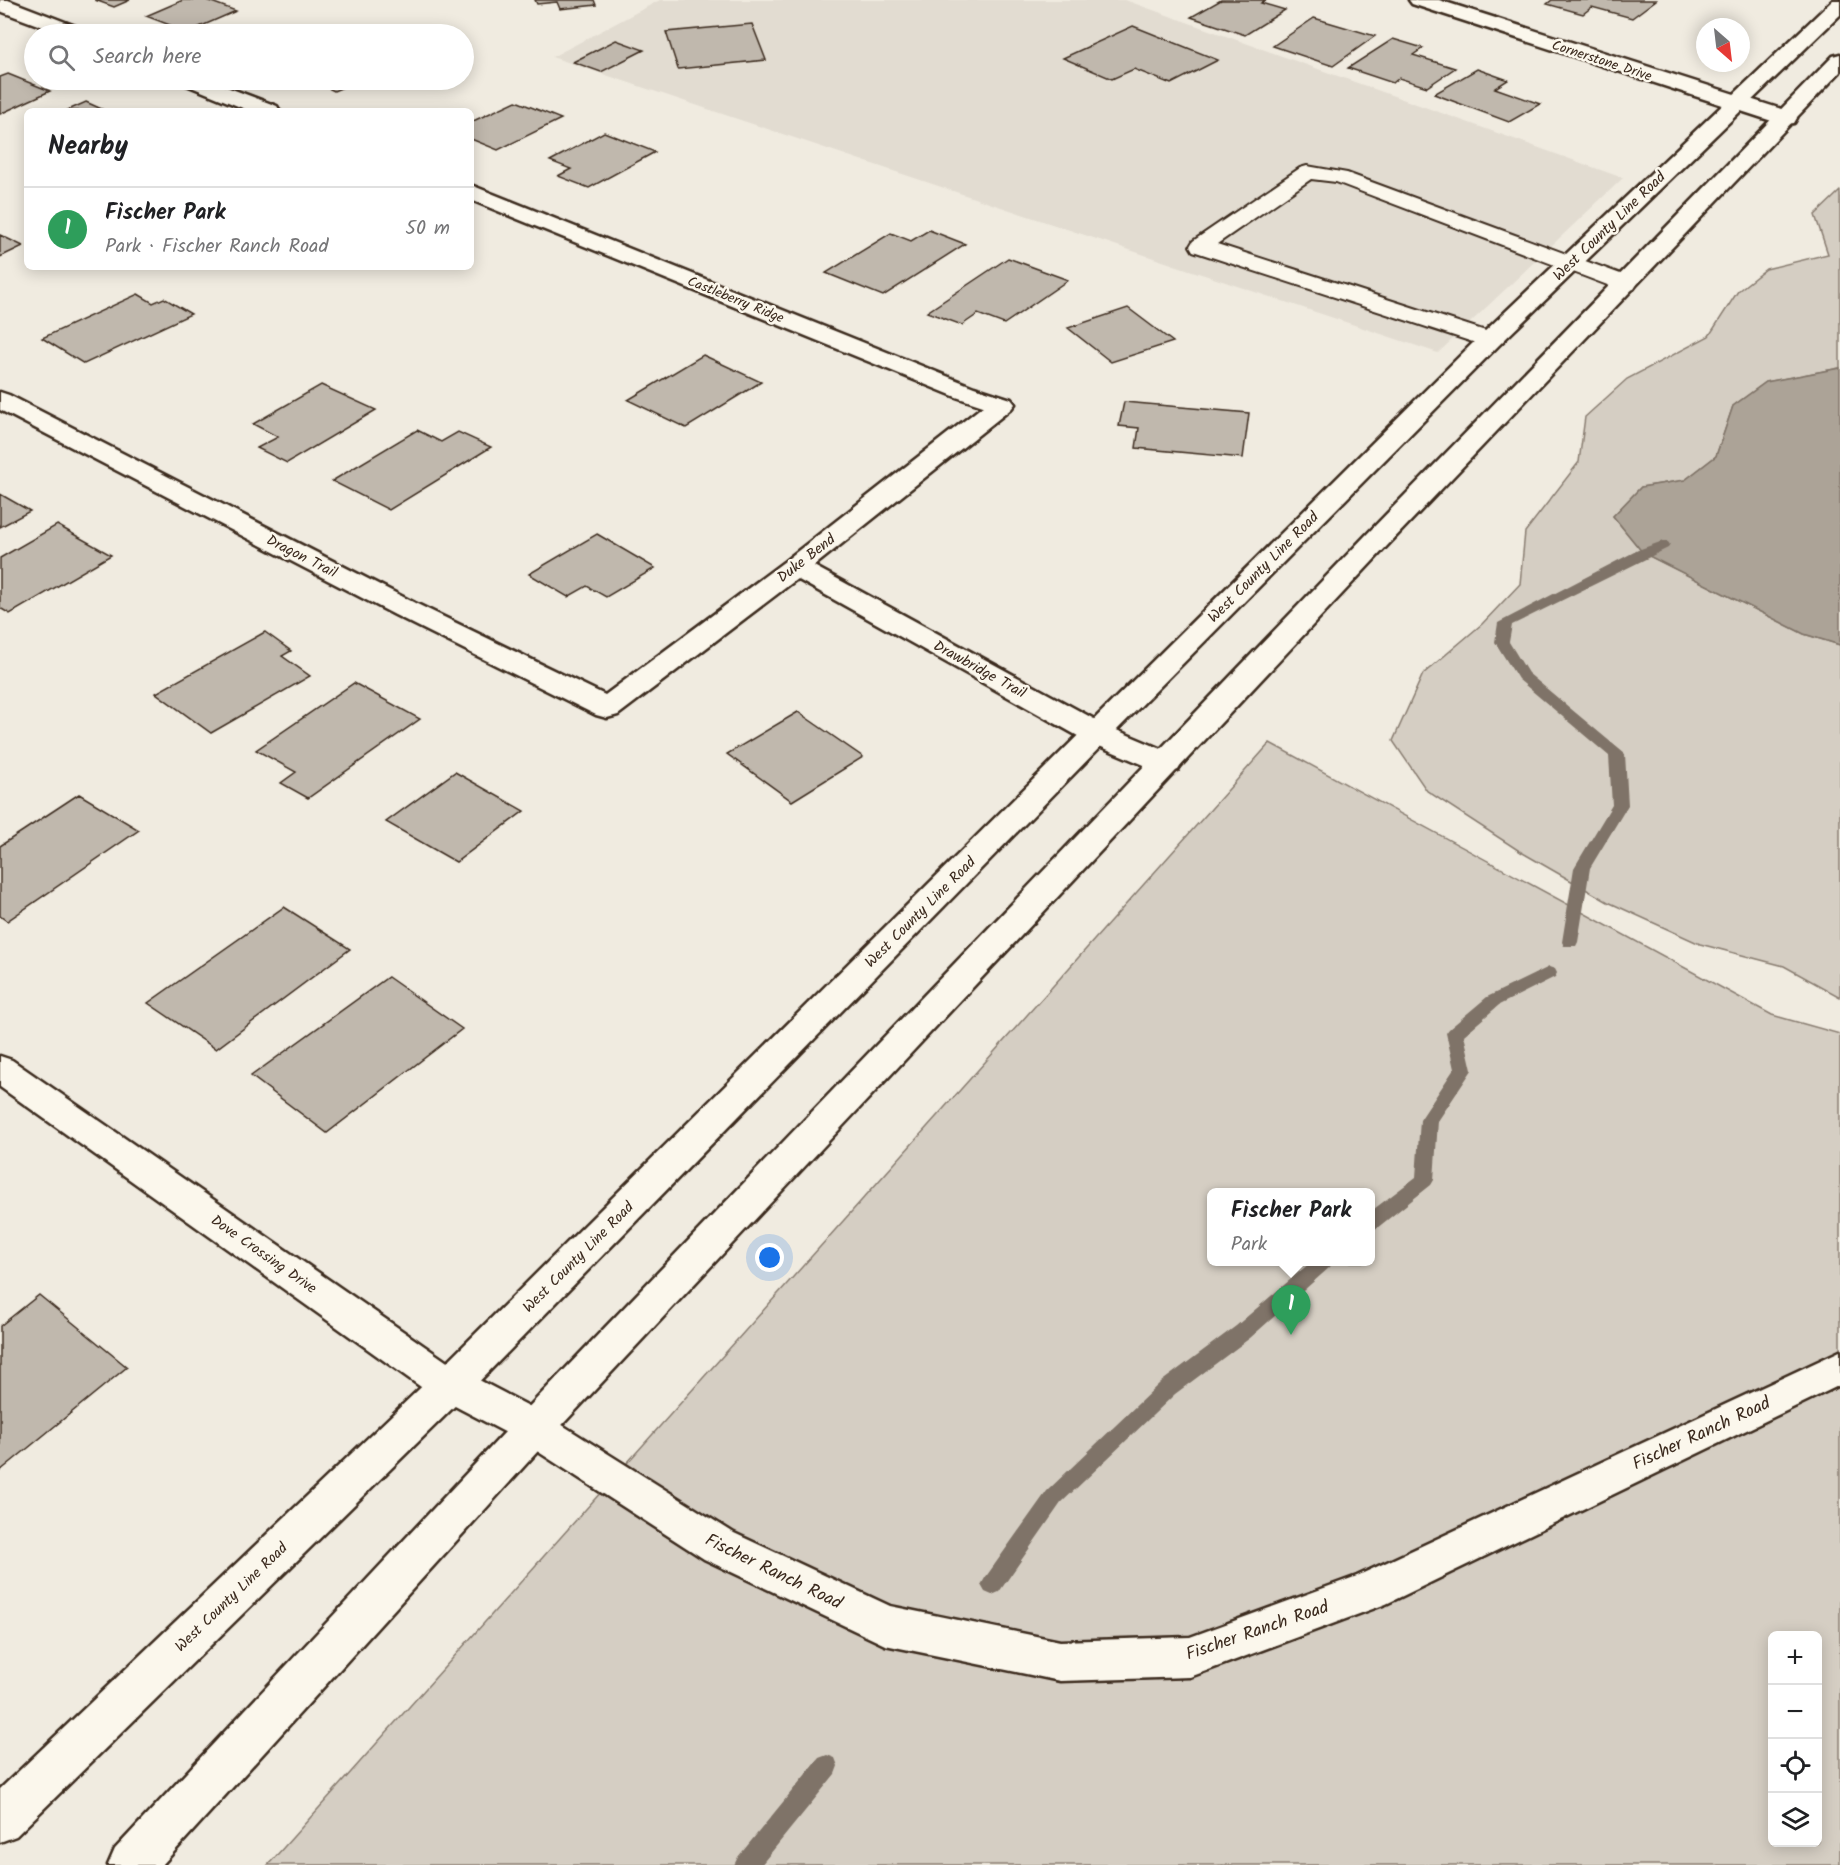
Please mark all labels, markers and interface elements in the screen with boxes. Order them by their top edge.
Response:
north arrow [1696,18,1750,72]
search box [24,24,474,90]
street label: Cornerstone Drive [1549,34,1655,88]
text: Search here [93,40,201,75]
icon: search [45,41,78,74]
text: Nearby [48,126,128,168]
street label: West County Line Road [1548,166,1672,287]
text: Fischer Park [105,196,225,231]
text: 1 [64,213,71,245]
text: 50 m [405,213,450,245]
text: Park · Fischer Ranch Road [105,231,328,263]
street label: Castleberry Ridge [684,271,788,330]
street label: West County Line Road [1202,506,1325,629]
street label: Duke Bend [772,528,841,589]
street label: Dragon Trail [262,529,342,585]
street label: Drawbridge Trail [929,634,1031,705]
street label: West County Line Road [859,851,982,974]
popup [1207,1188,1375,1266]
text: Fischer Park [1231,1194,1351,1229]
street label: West County Line Road [517,1196,640,1319]
street label: Dove Crossing Drive [205,1209,322,1301]
text: Park [1231,1229,1267,1261]
your location [755,1243,784,1272]
pin: 1 [1272,1286,1310,1335]
street label: Fischer Ranch Road [1628,1389,1777,1479]
street label: Fischer Ranch Road [700,1526,848,1619]
street label: West County Line Road [170,1537,294,1658]
street label: Fischer Ranch Road [1182,1593,1334,1670]
map controls [1768,1631,1822,1847]
button: + [1768,1631,1822,1685]
button: − [1768,1685,1822,1739]
button: locate [1768,1739,1822,1793]
button: layers [1768,1793,1822,1847]

